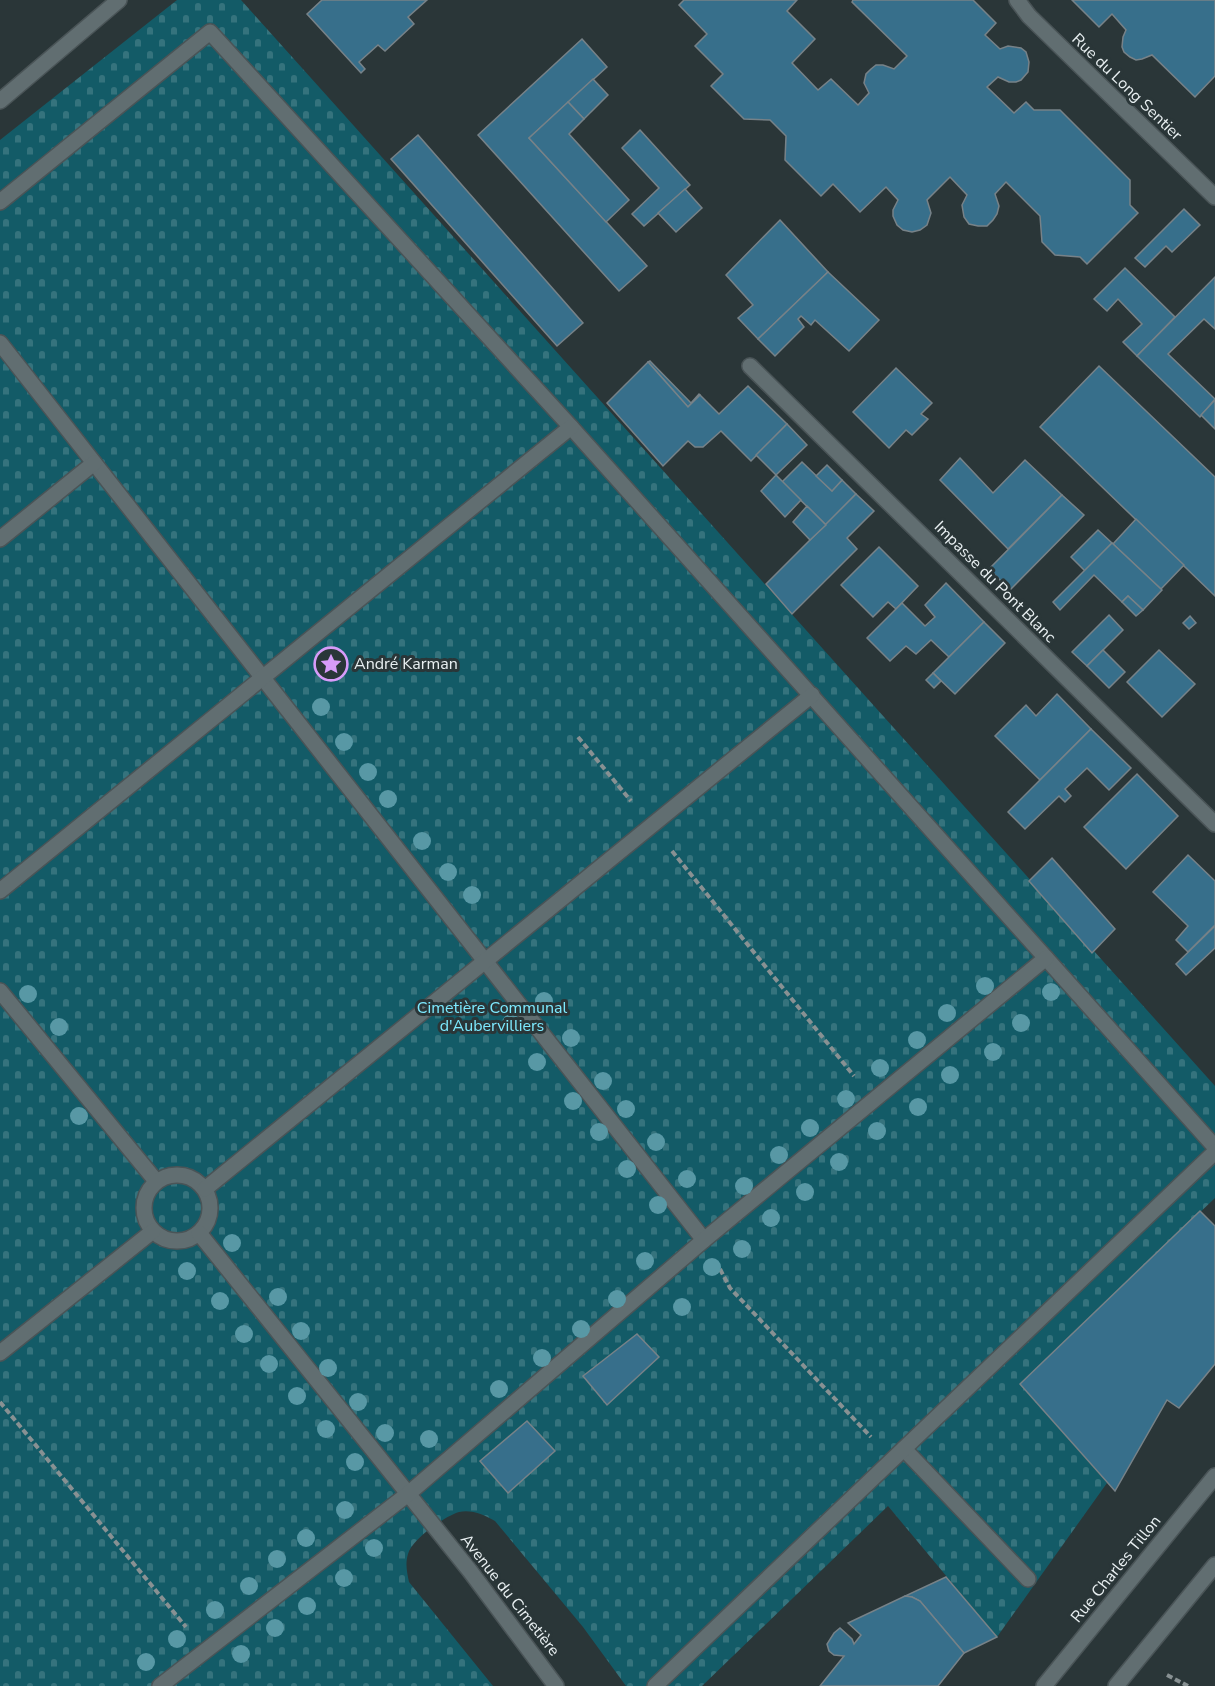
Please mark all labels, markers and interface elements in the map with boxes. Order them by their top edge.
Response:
street label: Rue du Long Sentier [1067,28,1187,146]
street label: Impasse du Pont Blanc [929,516,1061,648]
place icon: André Karman [313,646,349,682]
place label: André Karman [354,653,458,675]
park label: Cimetière Communal d'Aubervilliers [417,997,568,1037]
street label: Rue Charles Tillon [1066,1511,1166,1627]
street label: Avenue du Cimetière [455,1529,565,1661]

